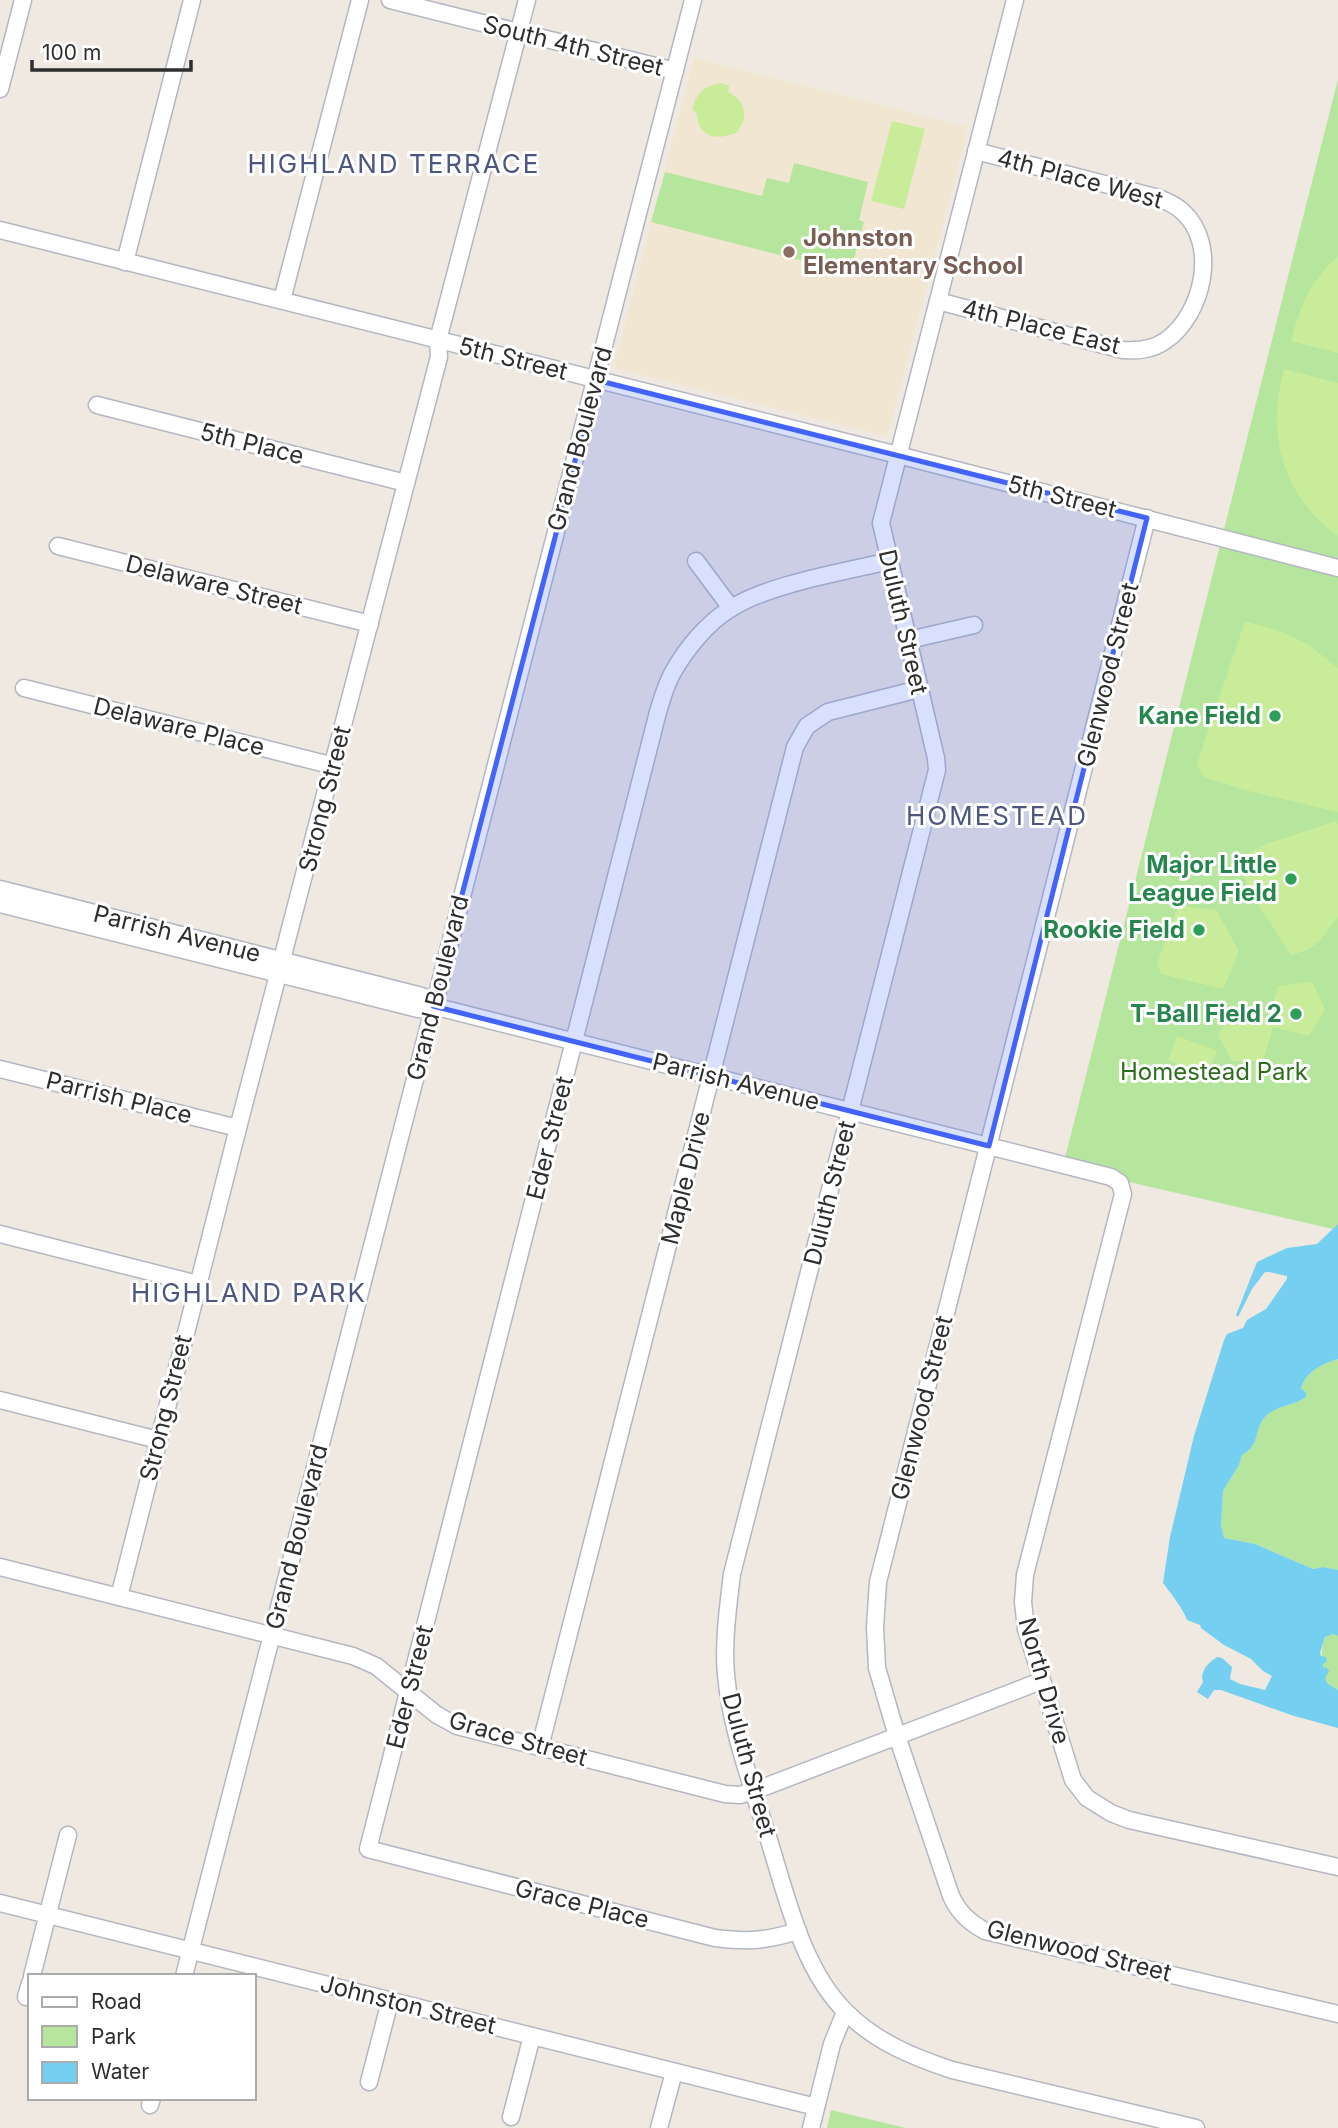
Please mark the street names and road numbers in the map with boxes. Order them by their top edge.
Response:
street label: South 4th Street [480,9,666,82]
street label: 4th Place West [994,142,1166,215]
street label: 4th Place East [959,293,1123,360]
street label: 5th Street [456,331,571,386]
street label: Grand Boulevard [541,343,618,534]
street label: 5th Place [197,417,307,470]
street label: 5th Street [1005,469,1120,524]
street label: Duluth Street [873,547,934,697]
street label: Delaware Street [123,549,305,620]
street label: Glenwood Street [1071,580,1144,770]
street label: Delaware Place [91,691,268,762]
street label: Strong Street [292,723,357,875]
street label: Grand Boulevard [400,892,475,1083]
street label: Parrish Avenue [90,899,264,968]
street label: Parrish Avenue [649,1047,823,1116]
street label: Parrish Place [43,1065,195,1130]
street label: Eder Street [520,1073,579,1203]
street label: Maple Drive [655,1108,716,1247]
street label: Duluth Street [798,1117,862,1268]
street label: Glenwood Street [885,1313,958,1503]
street label: Strong Street [133,1332,198,1484]
street label: Grand Boulevard [259,1441,334,1632]
street label: North Drive [1013,1614,1076,1747]
street label: Eder Street [380,1622,439,1752]
street label: Duluth Street [716,1690,783,1840]
street label: Grace Street [446,1705,591,1772]
street label: Grace Place [512,1873,652,1934]
street label: Glenwood Street [984,1914,1174,1987]
street label: Johnston Street [317,1969,499,2040]

